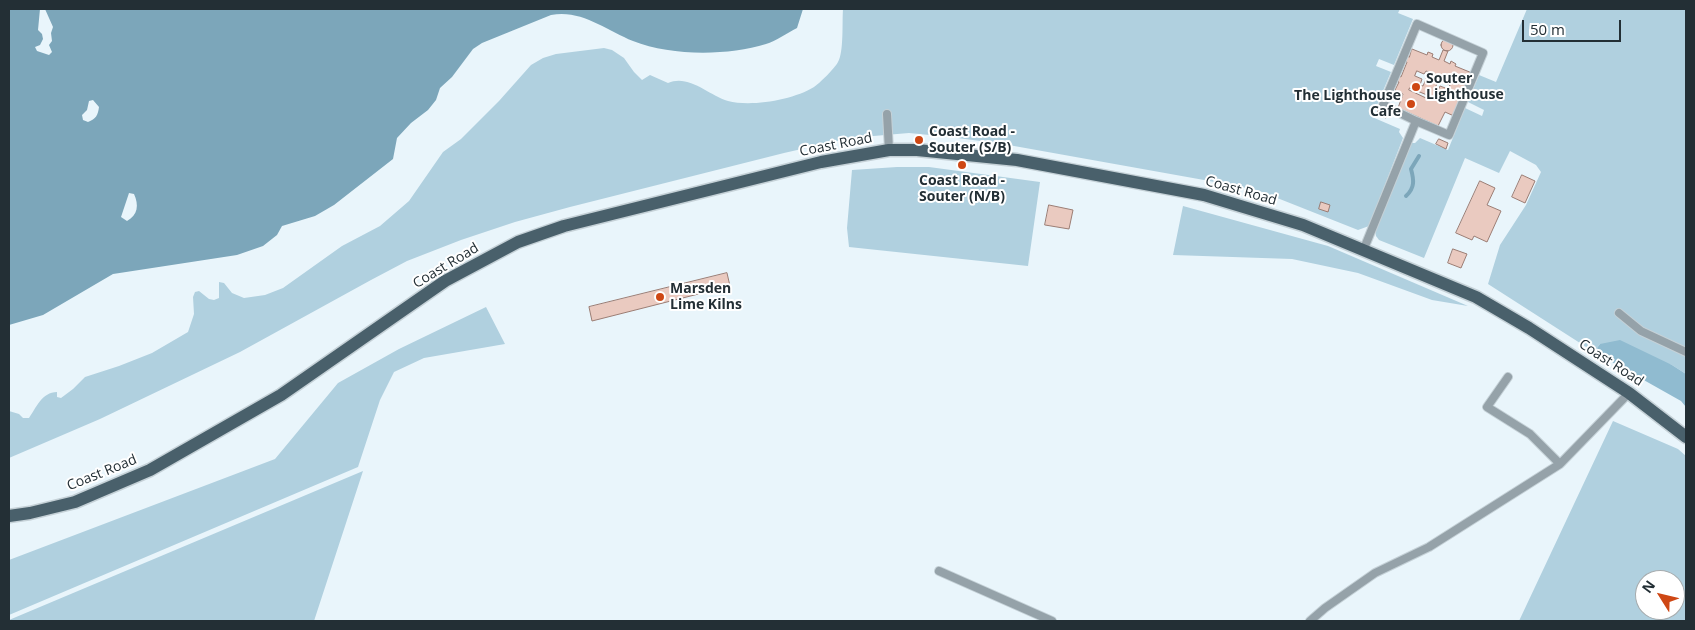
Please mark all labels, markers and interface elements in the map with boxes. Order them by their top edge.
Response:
scale bar [1525,10,1624,42]
text: 50 m [1530,19,1565,39]
place label: Souter Lighthouse [1426,71,1504,104]
marker: Souter Lighthouse [1410,81,1422,93]
place label: The Lighthouse Cafe [1294,88,1401,120]
marker: The Lighthouse Cafe [1405,98,1417,110]
place label: Coast Road - Souter (S/B) [929,124,1015,156]
street label: Coast Road [798,130,874,160]
marker: Coast Road - Souter (S/B) [913,134,925,146]
marker: Coast Road - Souter (N/B) [956,159,968,171]
place label: Coast Road - Souter (N/B) [919,173,1005,206]
street label: Coast Road [1203,173,1279,209]
street label: Coast Road [410,240,482,292]
place label: Marsden Lime Kilns [670,281,742,314]
marker: Marsden Lime Kilns [654,291,666,303]
street label: Coast Road [1576,336,1646,390]
street label: Coast Road [65,451,139,495]
north arrow [1635,570,1685,620]
text: N [1637,576,1659,597]

